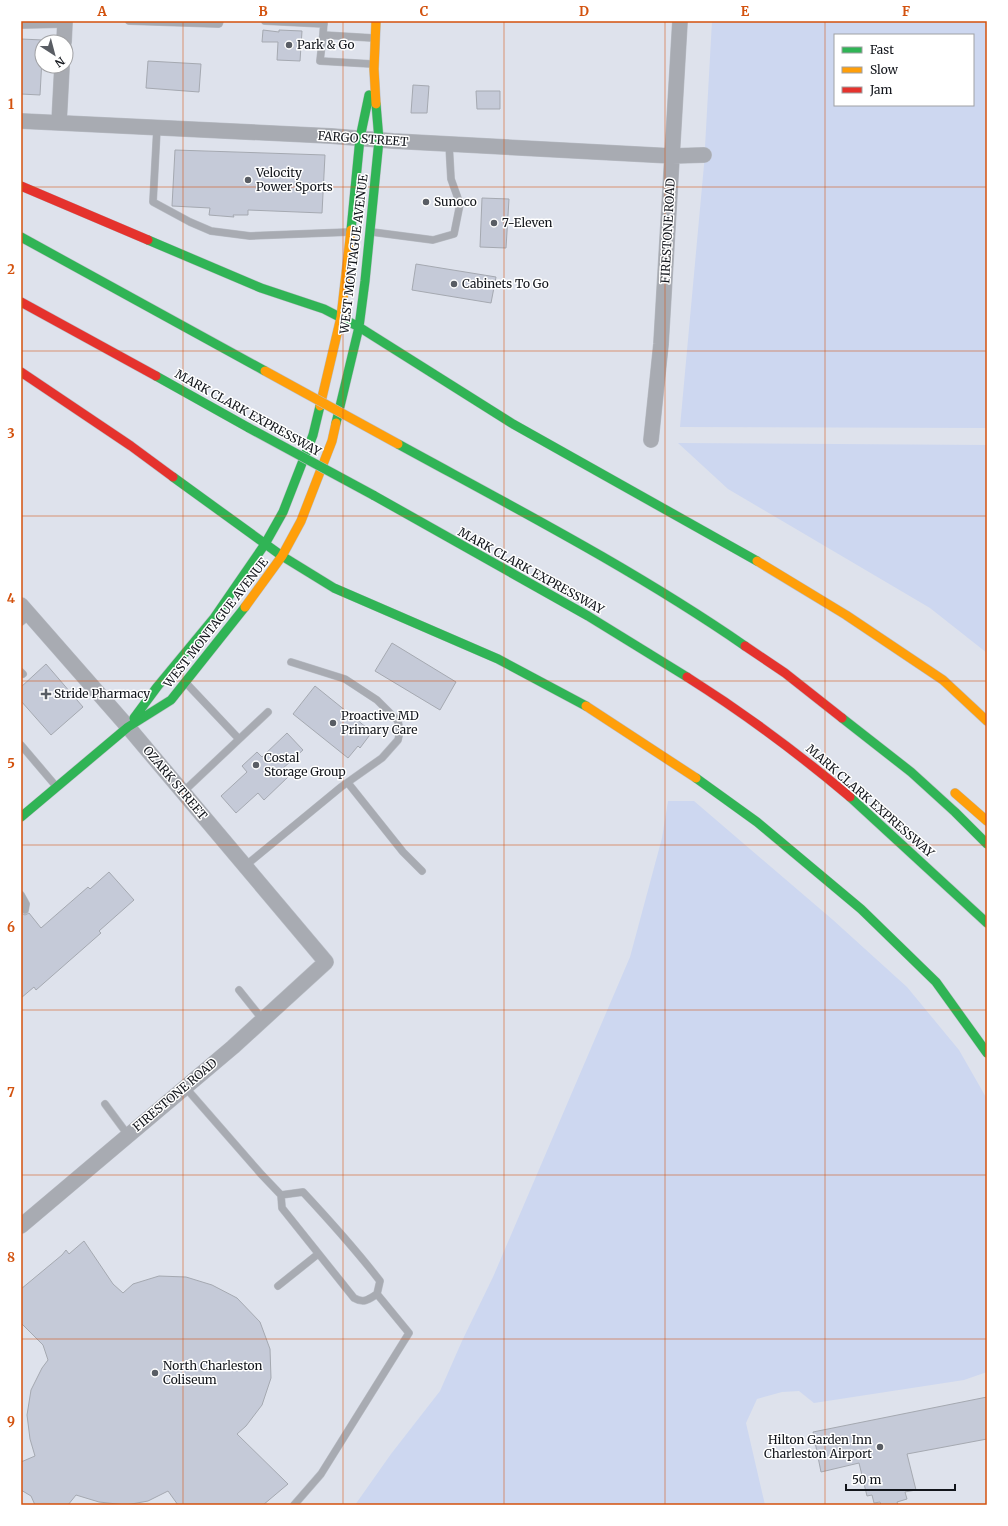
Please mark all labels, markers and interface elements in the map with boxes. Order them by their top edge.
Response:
text: A [96,3,107,20]
text: B [258,3,268,20]
text: C [420,3,429,20]
text: D [579,3,589,20]
text: E [741,3,750,20]
text: F [902,3,910,20]
north arrow [34,34,74,74]
legend [834,34,974,106]
place label: Park & Go [297,37,354,52]
marker: Park & Go [284,40,294,50]
text: Fast [870,42,894,57]
text: N [52,54,68,70]
text: Slow [870,62,899,77]
text: Jam [869,82,893,97]
text: 1 [8,96,14,113]
street label: FARGO STREET [317,128,409,149]
place label: Velocity Power Sports [255,165,333,194]
street label: WEST MONTAGUE AVENUE [336,173,371,336]
marker: Velocity Power Sports [243,175,253,185]
street label: FIRESTONE ROAD [657,178,678,284]
place label: Sunoco [434,194,477,209]
marker: Sunoco [421,197,431,207]
place label: 7-Eleven [502,215,552,230]
marker: 7-Eleven [489,218,499,228]
text: 2 [7,261,15,278]
place label: Cabinets To Go [462,276,549,291]
marker: Cabinets To Go [449,279,459,289]
street label: MARK CLARK EXPRESSWAY [173,366,324,459]
text: 3 [7,425,15,442]
street label: MARK CLARK EXPRESSWAY [456,524,607,617]
street label: WEST MONTAGUE AVENUE [160,554,271,692]
text: 4 [7,590,16,607]
place label: Stride Pharmacy [54,686,150,701]
marker: Stride Pharmacy [41,689,51,699]
place label: Proactive MD Primary Care [341,708,419,737]
marker: Proactive MD Primary Care [328,718,338,728]
street label: MARK CLARK EXPRESSWAY [803,741,938,861]
street label: OZARK STREET [140,743,211,823]
place label: Costal Storage Group [264,750,346,779]
text: 5 [7,755,15,772]
marker: Costal Storage Group [251,760,261,770]
text: 6 [7,919,15,936]
street label: FIRESTONE ROAD [129,1055,220,1134]
text: 7 [7,1084,15,1101]
text: 8 [7,1249,15,1266]
place label: North Charleston Coliseum [163,1358,263,1387]
marker: North Charleston Coliseum [150,1368,160,1378]
text: 9 [7,1413,15,1430]
place label: Hilton Garden Inn Charleston Airport [764,1432,872,1461]
marker: Hilton Garden Inn Charleston Airport [875,1442,885,1452]
scale bar [846,1466,955,1492]
text: 50 m [852,1472,881,1487]

